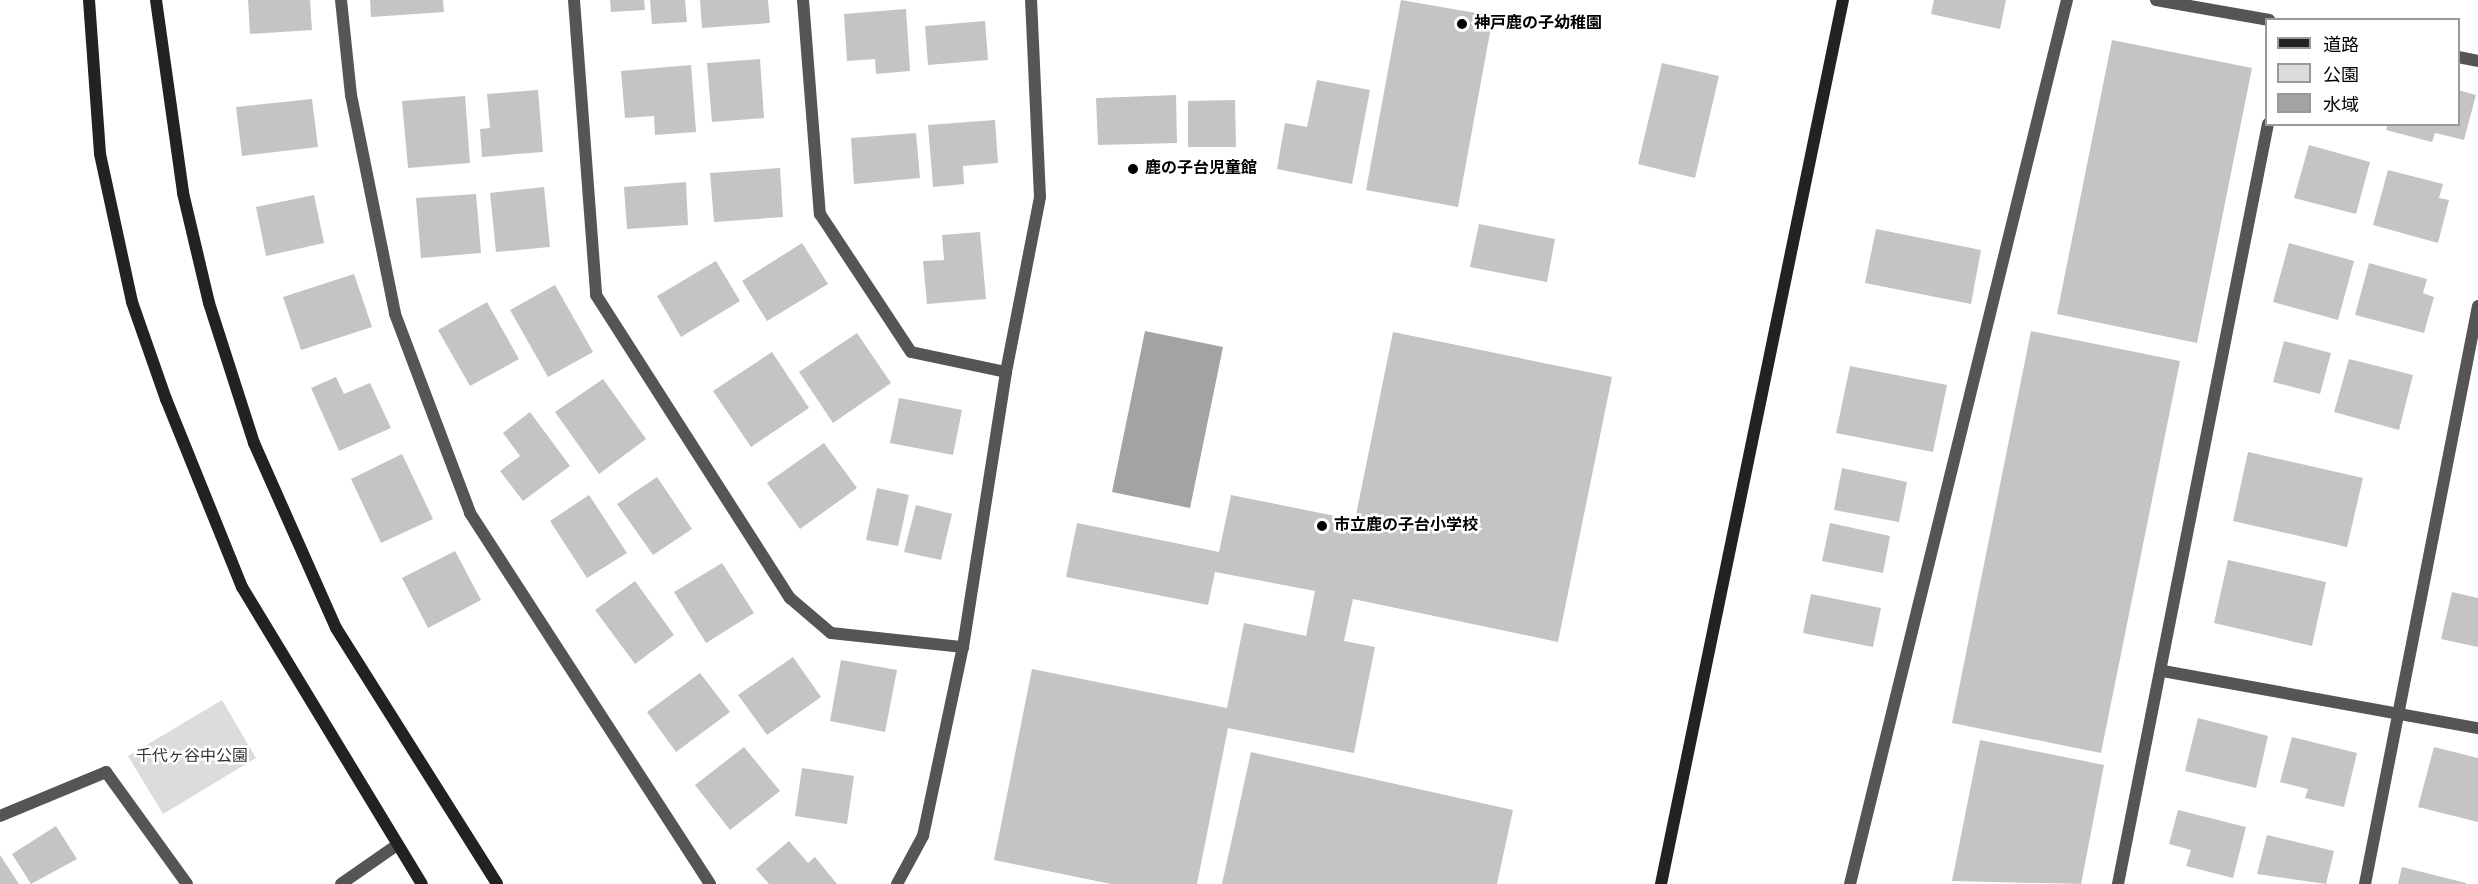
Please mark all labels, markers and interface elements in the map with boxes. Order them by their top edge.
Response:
place label: 神戸鹿の子幼稚園 [1474,14,1602,34]
marker: 神戸鹿の子幼稚園 [1455,17,1469,31]
legend [2265,18,2460,126]
text: 道路 [2323,35,2359,56]
text: 公園 [2323,65,2359,86]
text: 水域 [2323,95,2359,116]
place label: 鹿の子台児童館 [1145,159,1257,179]
marker: 鹿の子台児童館 [1126,162,1140,176]
place label: 市立鹿の子台小学校 [1334,516,1478,536]
marker: 市立鹿の子台小学校 [1315,519,1329,533]
park label: 千代ヶ谷中公園 [136,747,248,767]

